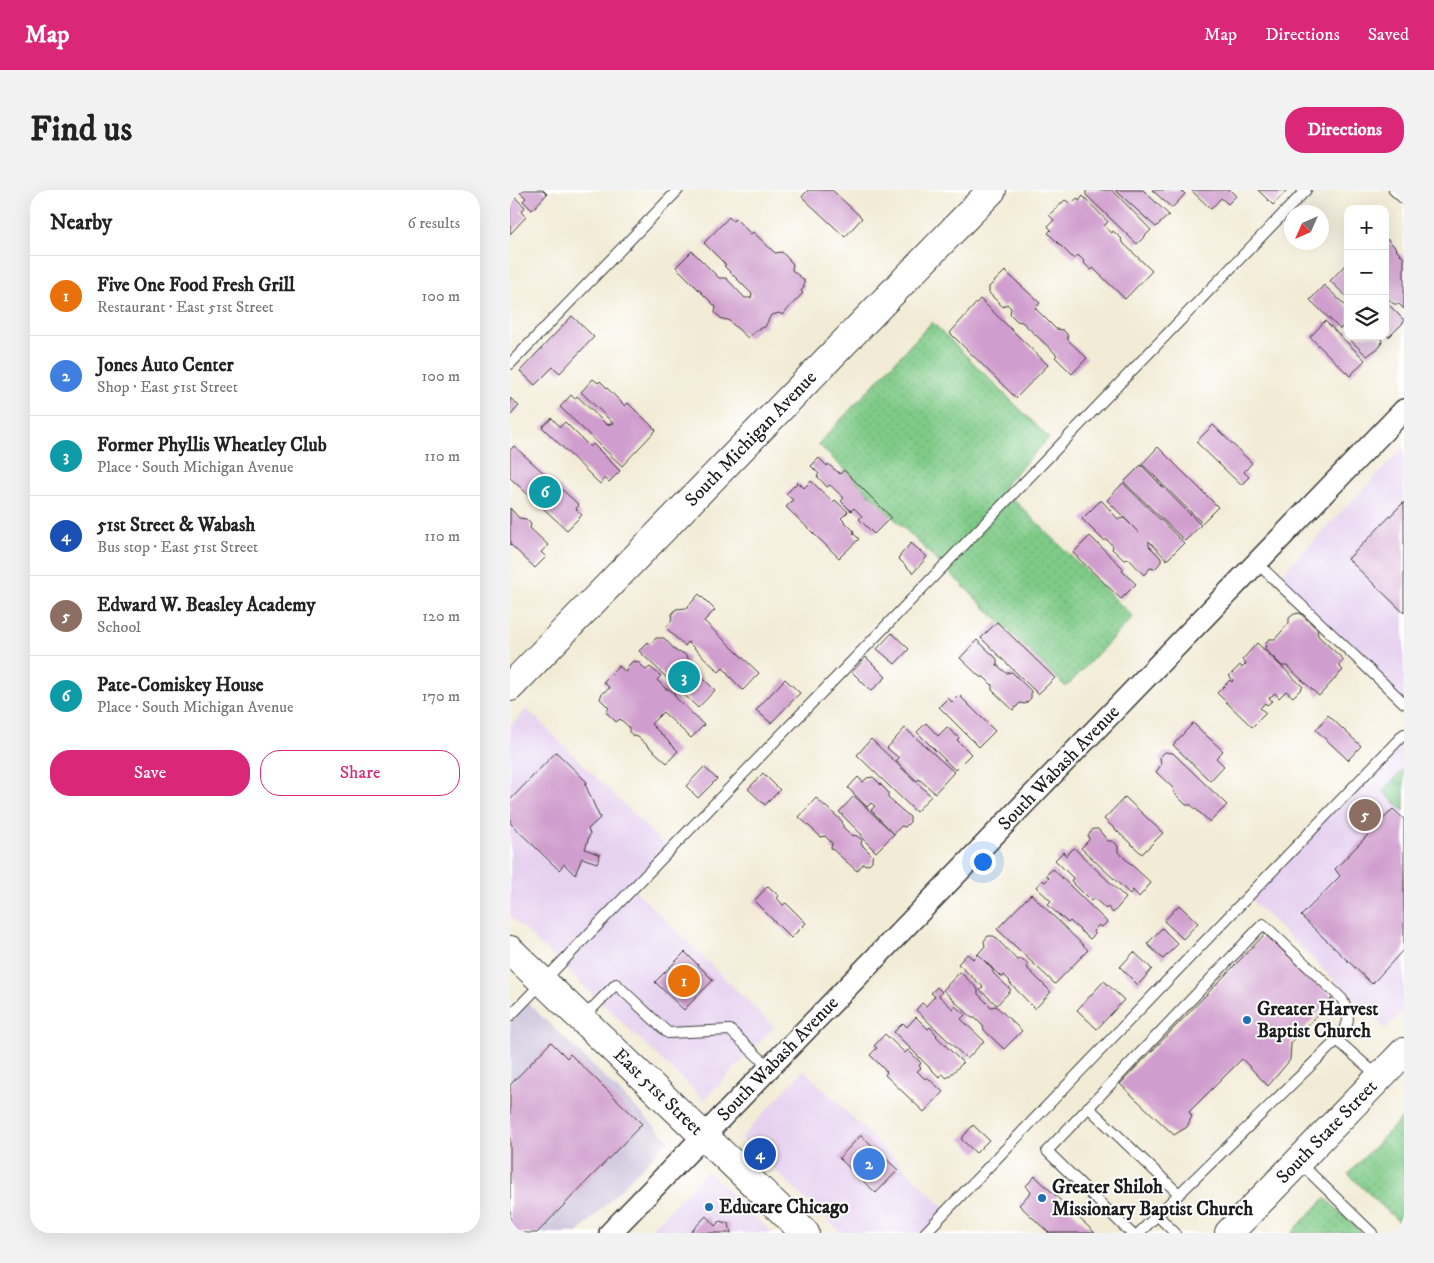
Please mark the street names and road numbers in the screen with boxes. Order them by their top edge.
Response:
street label: South Michigan Avenue [680,366,822,512]
street label: South Wabash Avenue [993,701,1125,835]
street label: South Wabash Avenue [712,992,844,1126]
street label: East 51st Street [608,1043,708,1141]
street label: South State Street [1272,1075,1382,1189]

